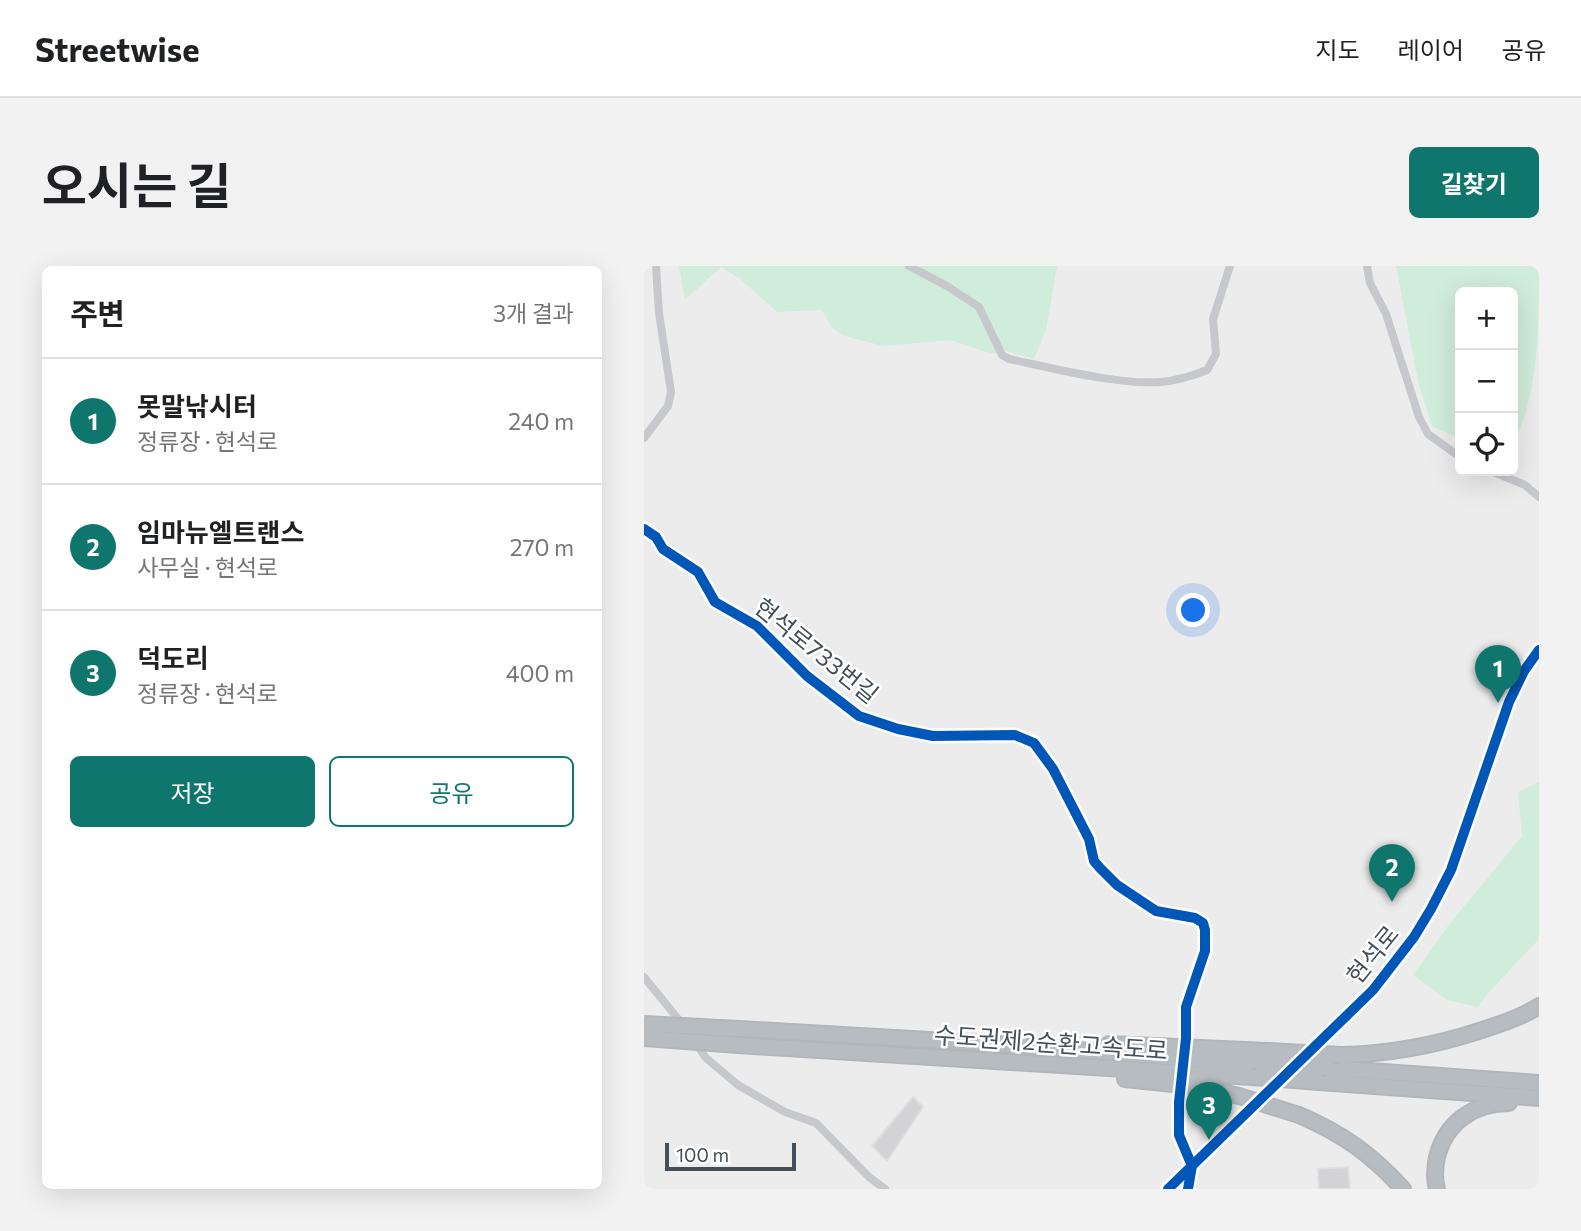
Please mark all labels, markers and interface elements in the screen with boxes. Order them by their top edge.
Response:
text: Streetwise [35,28,200,69]
text: 지도 [1315,35,1360,64]
text: 레이어 [1398,35,1464,64]
text: 공유 [1502,35,1546,64]
button: 길찾기 [1409,147,1539,218]
text: 오시는 길 [42,154,232,214]
map controls [1455,287,1518,476]
button: + [1455,287,1518,350]
text: 주변 [70,294,125,331]
text: 3개 결과 [493,299,574,327]
button: − [1455,350,1518,413]
text: 못말낚시터 [137,390,257,421]
text: 1 [88,407,98,435]
text: 240 m [508,407,574,435]
button: locate [1455,413,1518,476]
text: 정류장 · 현석로 [137,427,278,455]
text: 임마뉴엘트랜스 [137,516,304,547]
text: 2 [86,533,100,561]
text: 270 m [510,533,574,561]
text: 사무실 · 현석로 [137,553,278,581]
street label: 현석로733번길 [749,591,885,709]
your location [1176,593,1210,627]
text: 덕도리 [137,642,209,673]
pin: 1 [1475,645,1521,703]
text: 3 [86,659,100,687]
text: 400 m [506,659,574,687]
text: 정류장 · 현석로 [137,679,278,707]
button: 저장 [70,756,315,827]
button: 공유 [329,756,574,827]
pin: 2 [1369,844,1415,902]
street label: 현석로 [1340,919,1404,989]
street label: 수도권제2순환고속도로 [933,1019,1169,1065]
pin: 3 [1186,1082,1232,1140]
scale bar [665,1140,796,1172]
text: 100 m [676,1143,729,1166]

